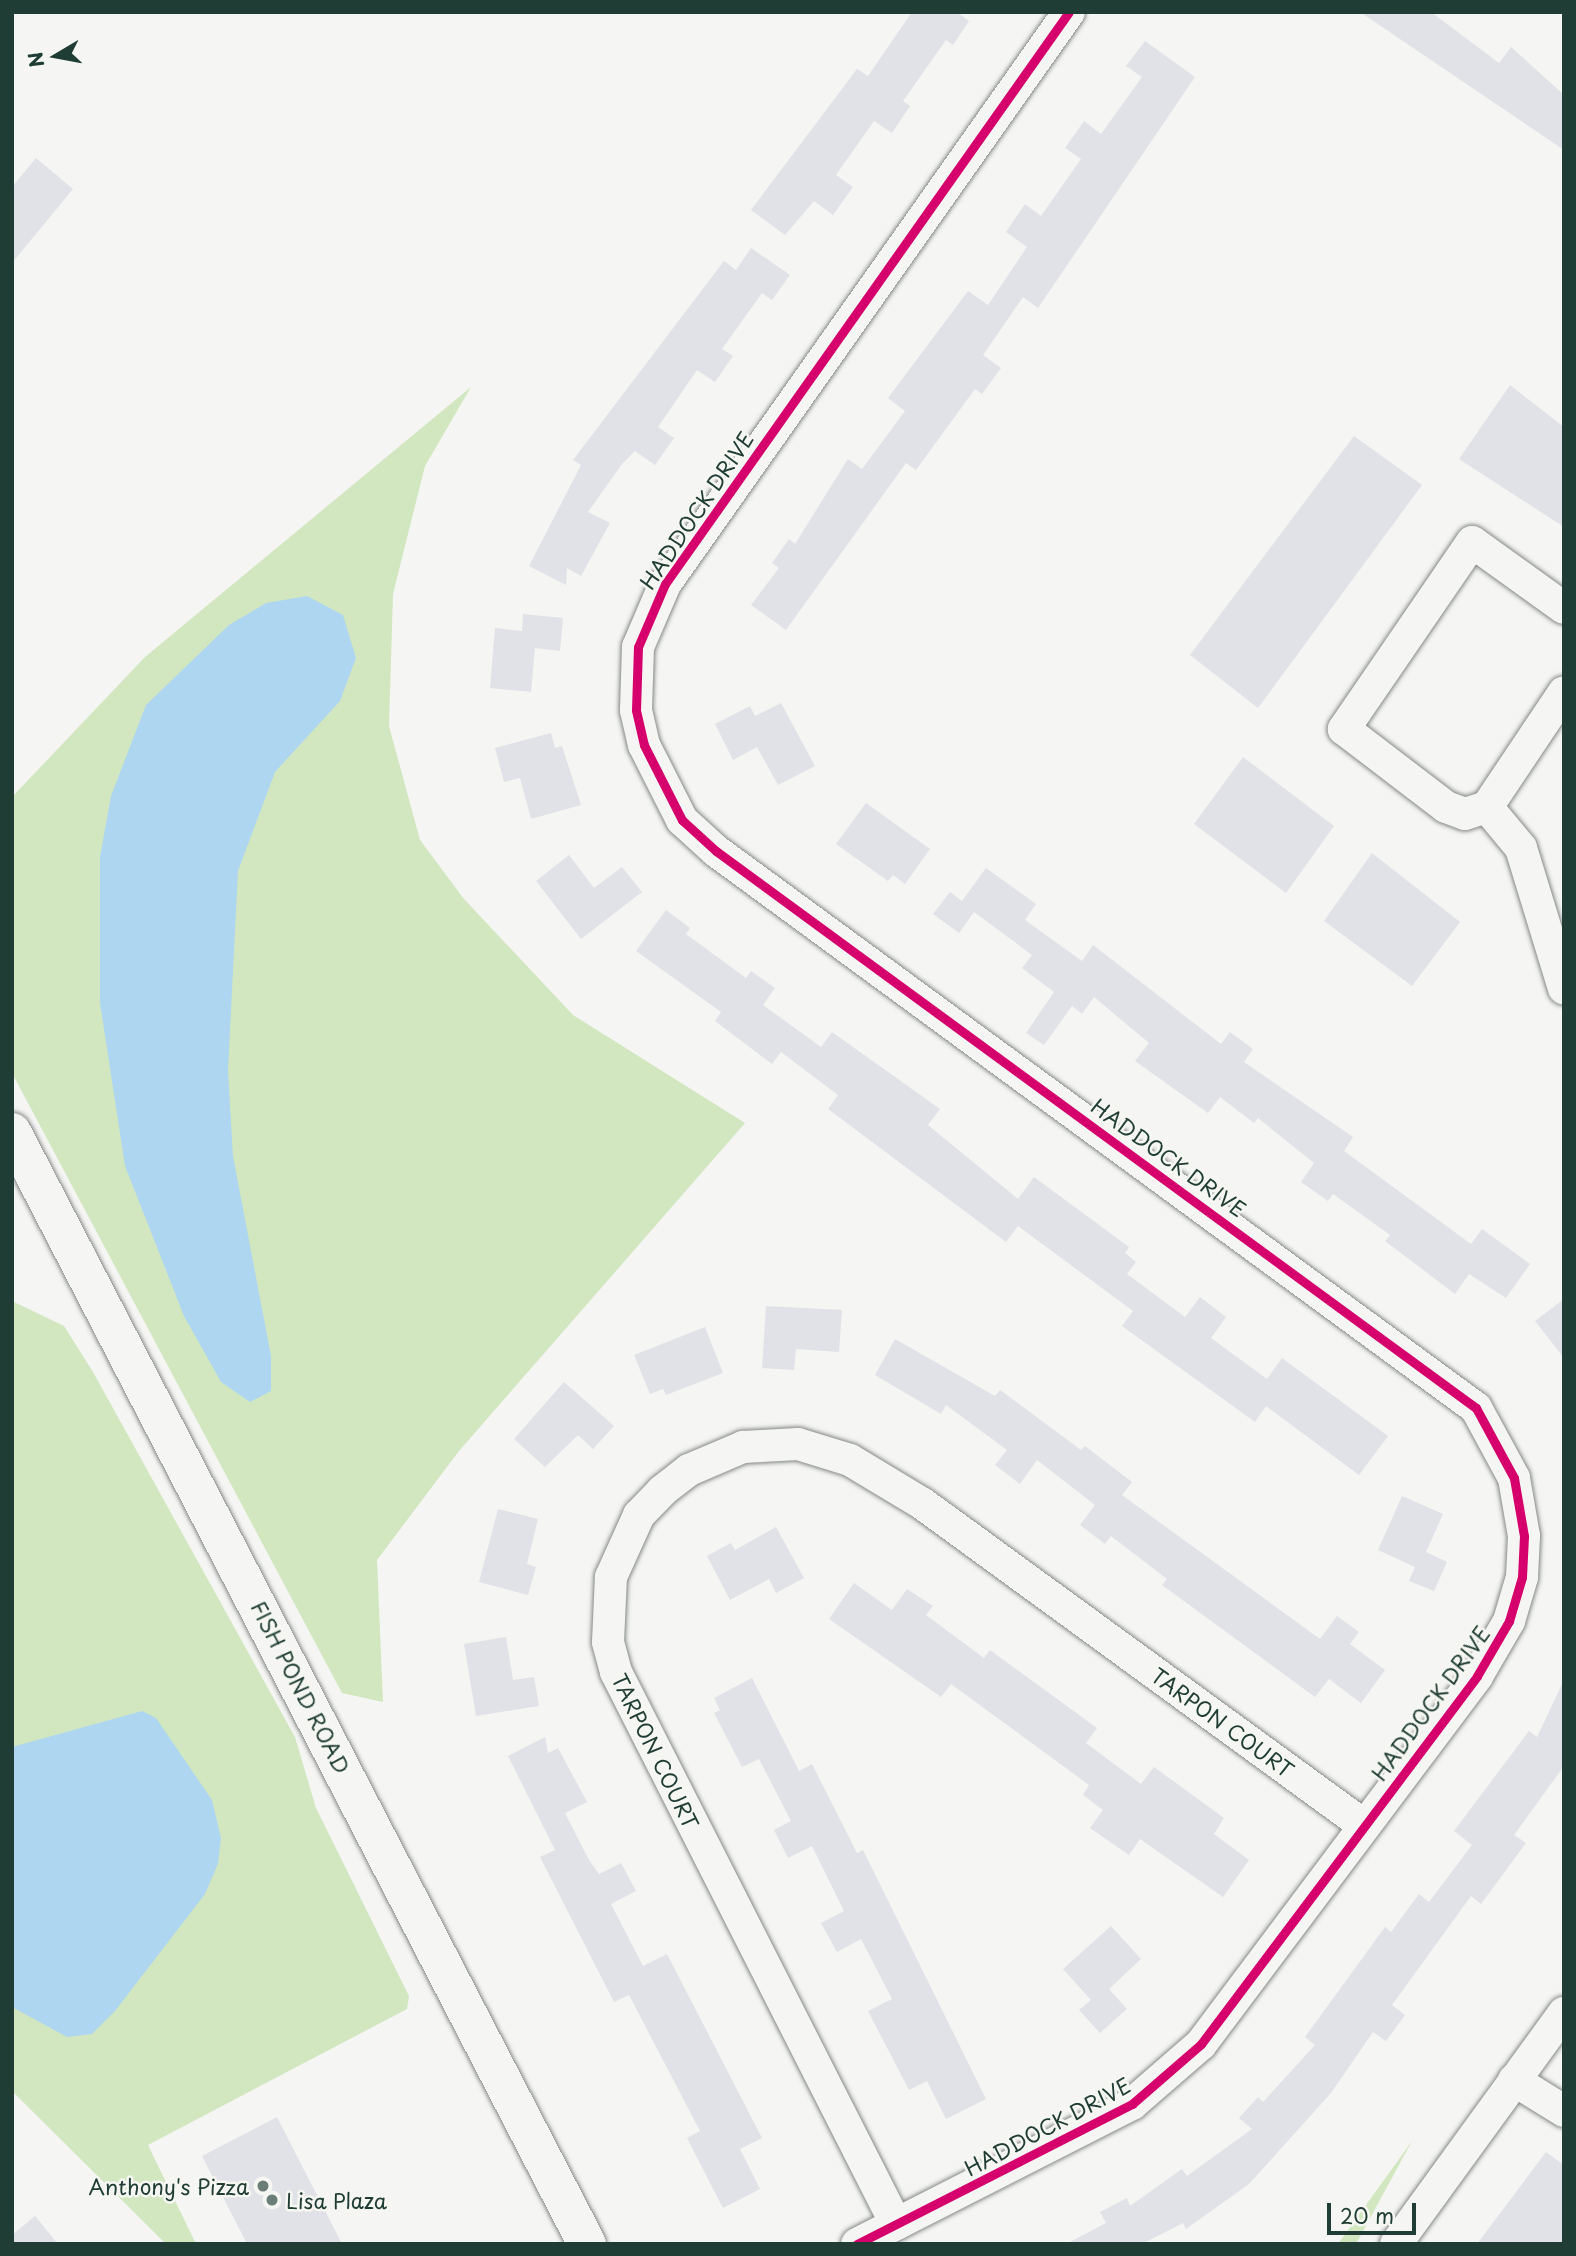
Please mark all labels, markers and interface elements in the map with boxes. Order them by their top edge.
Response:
north arrow [21,21,91,91]
text: N [20,50,50,69]
street label: HADDOCK DRIVE [633,426,759,594]
street label: HADDOCK DRIVE [1086,1092,1252,1222]
street label: FISH POND ROAD [247,1597,355,1777]
street label: HADDOCK DRIVE [1365,1620,1495,1786]
street label: TARPON COURT [1147,1662,1299,1782]
street label: TARPON COURT [607,1669,705,1833]
street label: HADDOCK DRIVE [959,2071,1135,2181]
place label: Anthony's Pizza [89,2173,249,2199]
marker: Anthony's Pizza [255,2178,271,2194]
place label: Lisa Plaza [286,2187,387,2213]
scale bar [1331,2190,1420,2234]
marker: Lisa Plaza [264,2192,280,2208]
text: 20 m [1340,2199,1394,2231]

